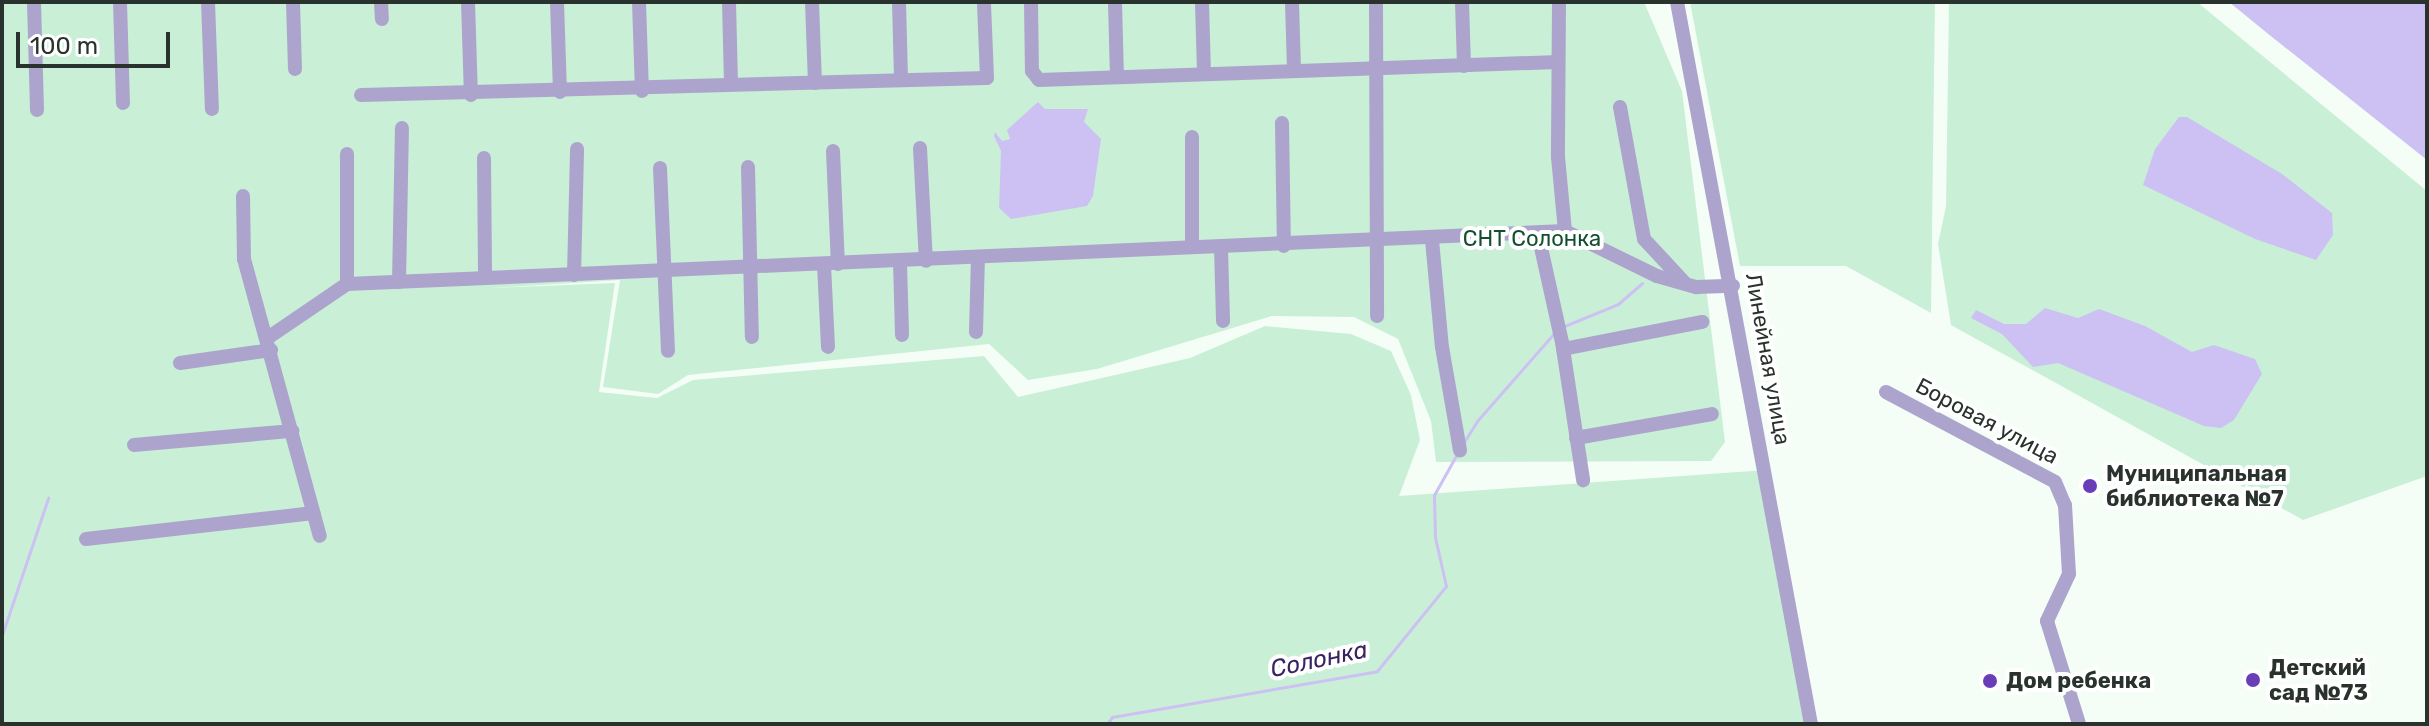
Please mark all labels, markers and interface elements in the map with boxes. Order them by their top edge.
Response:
scale bar [20,16,174,66]
text: 100 m [30,32,98,60]
park label: СНТ Солонка [1463,226,1601,252]
street label: Линейная улица [1740,271,1796,447]
street label: Боровая улица [1911,372,2063,470]
place label: Муниципальная библиотека №7 [2106,460,2287,512]
marker: Муниципальная библиотека №7 [2081,477,2099,495]
water label: Солонка [1268,636,1370,684]
place label: Детский сад №73 [2269,654,2368,706]
place label: Дом ребенка [2006,668,2151,694]
marker: Детский сад №73 [2244,671,2262,689]
marker: Дом ребенка [1981,672,1999,690]

